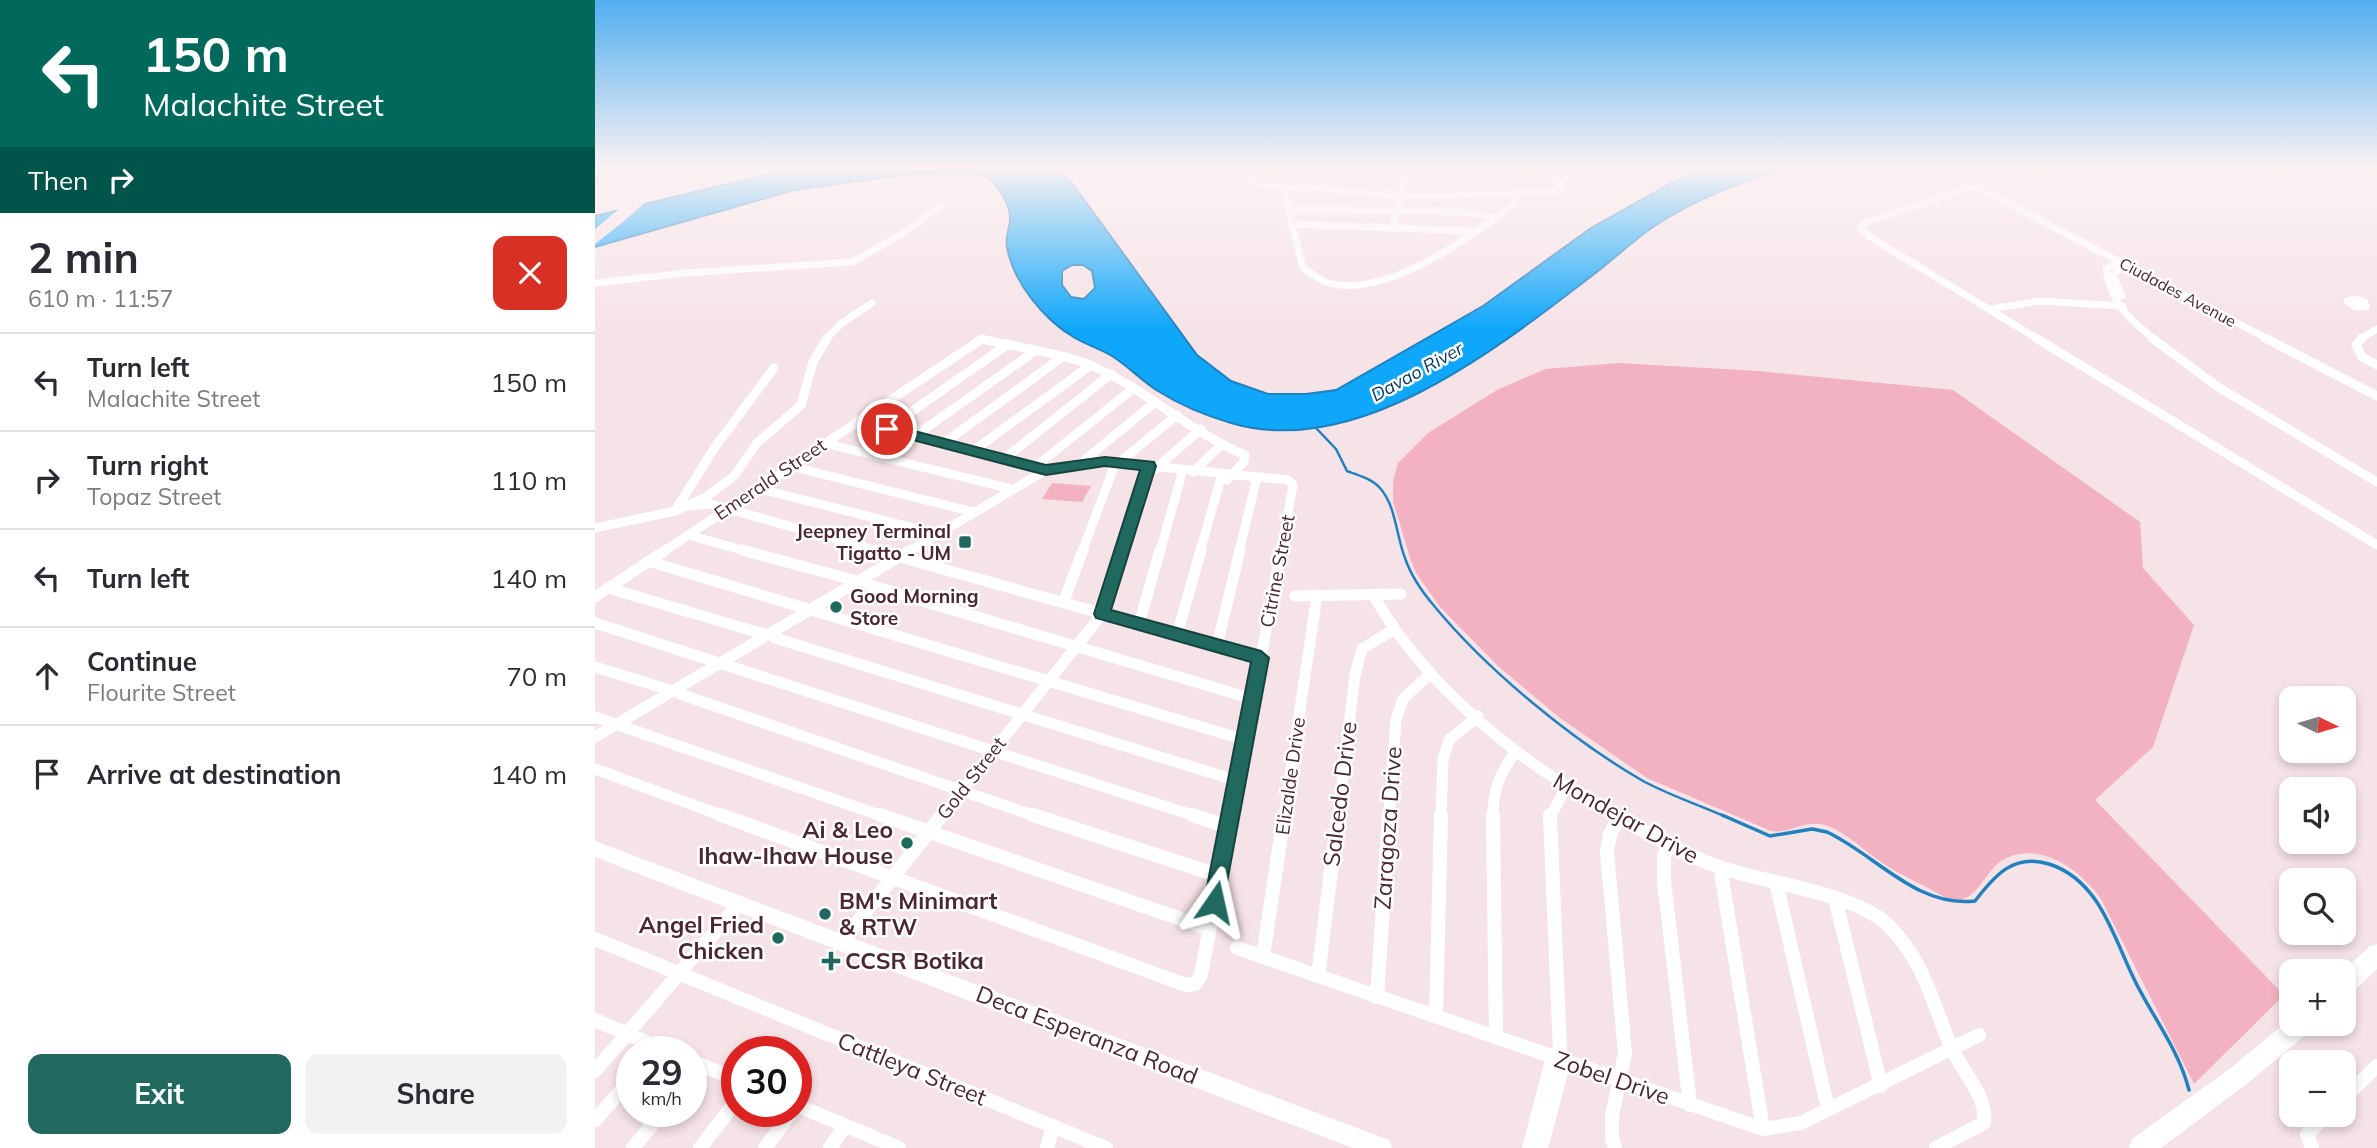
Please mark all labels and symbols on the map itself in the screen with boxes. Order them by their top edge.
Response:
street label: Ciudades Avenue [2116,253,2240,331]
water label: Davao River [1367,336,1468,406]
pin [857,399,917,459]
street label: Emerald Street [709,433,831,525]
street label: Citrine Street [1254,512,1300,630]
place label: Jeepney Terminal Tigatto - UM [796,519,951,565]
marker: Jeepney Terminal Tigatto - UM [957,534,973,550]
place label: Good Morning Store [850,584,978,630]
marker: Good Morning Store [828,599,844,615]
north arrow [2279,686,2355,763]
street label: Elizalde Drive [1270,716,1310,836]
street label: Salcedo Drive [1316,720,1363,868]
street label: Gold Street [931,732,1011,824]
street label: Zaragoza Drive [1367,745,1408,910]
street label: Mondejar Drive [1548,766,1704,869]
place label: Ai & Leo Ihaw-Ihaw House [698,815,893,870]
marker: Ai & Leo Ihaw-Ihaw House [899,835,915,851]
position arrow [1178,865,1252,939]
place label: BM's Minimart & RTW [839,886,998,941]
marker: BM's Minimart & RTW [817,906,833,922]
place label: Angel Fried Chicken [639,910,764,965]
marker: Angel Fried Chicken [770,930,786,946]
place label: CCSR Botika [845,946,984,975]
marker: CCSR Botika [823,953,839,969]
street label: Deca Esperanza Road [972,979,1202,1090]
street label: Cattleya Street [833,1025,991,1112]
speed limit sign: 30 [721,1036,812,1127]
street label: Zobel Drive [1551,1044,1674,1111]

